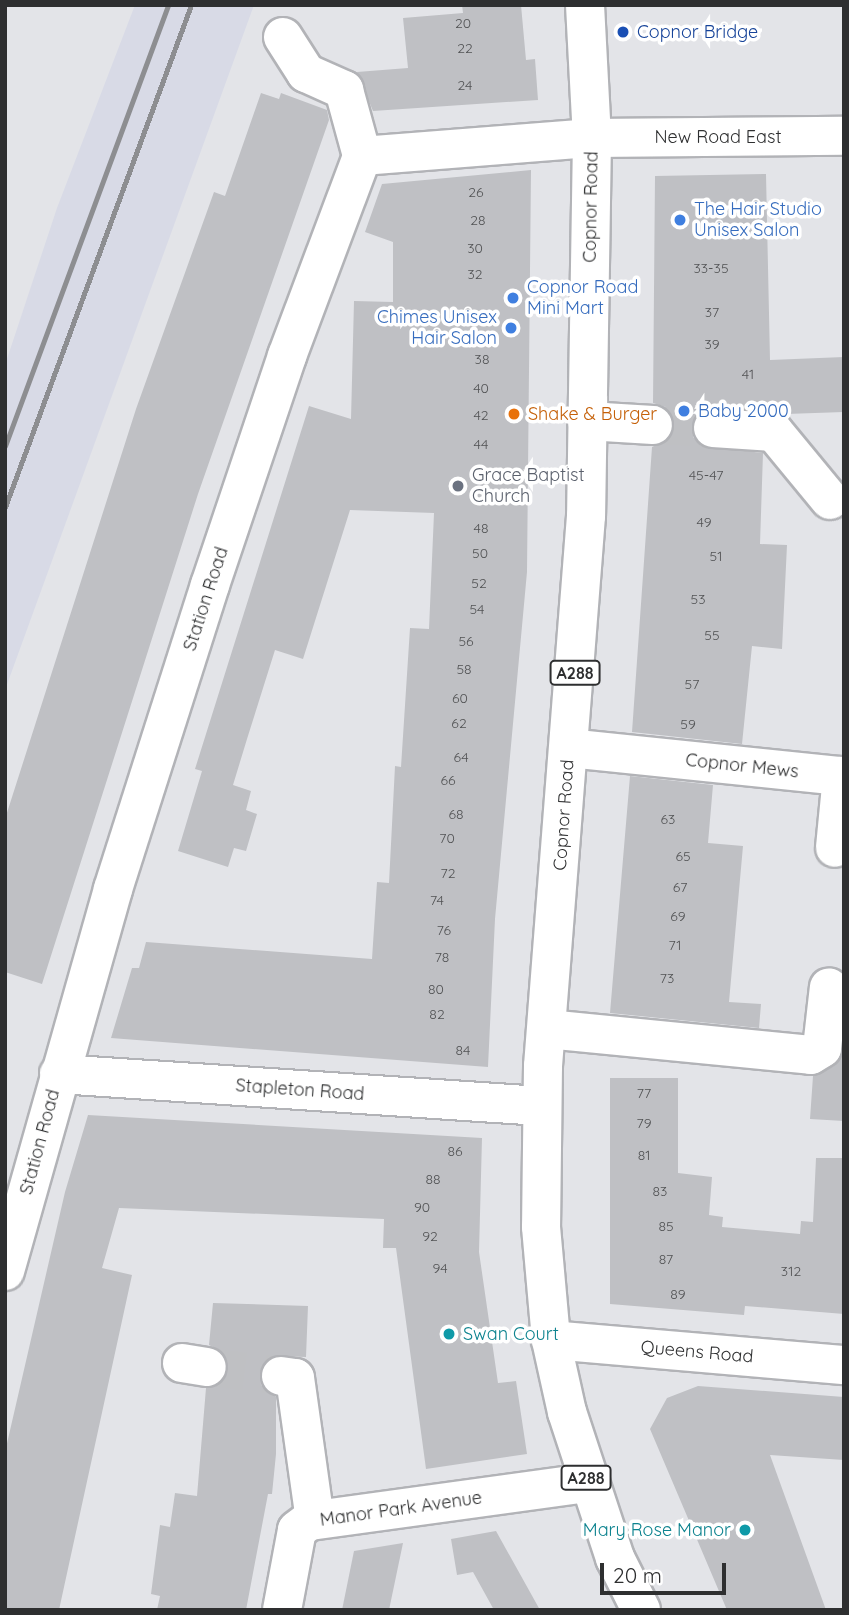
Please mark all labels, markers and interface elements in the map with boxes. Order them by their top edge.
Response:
house number: 20 [455,15,471,31]
place label: Copnor Bridge [637,21,758,43]
marker: Copnor Bridge [615,24,631,40]
house number: 22 [457,40,473,56]
house number: 24 [458,77,472,93]
street label: New Road East [655,126,781,148]
street label: Copnor Road [579,151,603,263]
house number: 26 [468,184,484,200]
place label: The Hair Studio Unisex Salon [694,199,822,242]
house number: 28 [470,212,486,228]
marker: The Hair Studio Unisex Salon [672,212,688,228]
house number: 30 [467,240,483,256]
house number: 33-35 [693,260,729,276]
house number: 32 [467,266,483,282]
place label: Copnor Road Mini Mart [527,277,638,320]
marker: Copnor Road Mini Mart [505,290,521,306]
house number: 37 [705,304,719,320]
place label: Chimes Unisex Hair Salon [377,307,497,350]
marker: Chimes Unisex Hair Salon [503,320,519,336]
house number: 39 [704,336,720,352]
house number: 38 [475,351,489,367]
house number: 41 [742,366,754,382]
house number: 40 [473,380,489,396]
place label: Baby 2000 [698,400,789,422]
place label: Shake & Burger [528,403,657,425]
marker: Baby 2000 [676,403,692,419]
marker: Shake & Burger [506,406,522,422]
house number: 42 [473,407,489,423]
house number: 44 [474,436,488,452]
place label: Grace Baptist Church [472,465,585,508]
house number: 45-47 [689,467,723,483]
marker: Grace Baptist Church [450,478,466,494]
house number: 49 [697,514,711,530]
house number: 48 [474,520,488,536]
street label: Station Road [179,544,233,654]
house number: 50 [472,545,488,561]
house number: 51 [710,548,722,564]
house number: 52 [471,575,487,591]
house number: 53 [691,591,705,607]
house number: 54 [469,601,485,617]
house number: 55 [704,627,720,643]
house number: 56 [458,633,474,649]
road number: A288 [549,660,601,686]
house number: 58 [456,661,472,677]
house number: 57 [685,676,699,692]
house number: 60 [452,690,468,706]
house number: 62 [451,715,467,731]
house number: 59 [680,716,696,732]
house number: 64 [453,749,469,765]
street label: Copnor Mews [684,749,800,783]
street label: Copnor Road [549,759,579,871]
house number: 66 [440,772,456,788]
house number: 68 [448,806,464,822]
house number: 63 [661,811,675,827]
house number: 70 [439,830,455,846]
house number: 65 [675,848,691,864]
house number: 72 [441,865,455,881]
house number: 67 [673,879,687,895]
house number: 74 [430,892,444,908]
house number: 69 [670,908,686,924]
house number: 76 [437,922,451,938]
house number: 71 [668,937,682,953]
house number: 78 [435,949,449,965]
house number: 73 [660,970,674,986]
house number: 80 [428,981,444,997]
house number: 82 [429,1006,445,1022]
house number: 84 [456,1042,470,1058]
street label: Stapleton Road [235,1075,365,1105]
house number: 77 [637,1085,651,1101]
street label: Station Road [16,1087,64,1197]
house number: 79 [637,1115,651,1131]
house number: 86 [447,1143,463,1159]
house number: 81 [638,1147,650,1163]
house number: 88 [425,1171,441,1187]
house number: 83 [653,1183,667,1199]
house number: 90 [414,1199,430,1215]
house number: 85 [658,1218,674,1234]
house number: 92 [422,1228,438,1244]
house number: 87 [659,1251,673,1267]
house number: 94 [432,1260,448,1276]
house number: 312 [781,1263,801,1279]
house number: 89 [670,1286,686,1302]
place label: Swan Court [463,1323,559,1345]
marker: Swan Court [441,1326,457,1342]
street label: Queens Road [640,1336,754,1368]
road number: A288 [560,1466,612,1490]
street label: Manor Park Avenue [319,1487,483,1531]
place label: Mary Rose Manor [583,1519,731,1541]
marker: Mary Rose Manor [737,1522,753,1538]
scale bar [604,1548,730,1592]
text: 20 m [613,1562,662,1588]

